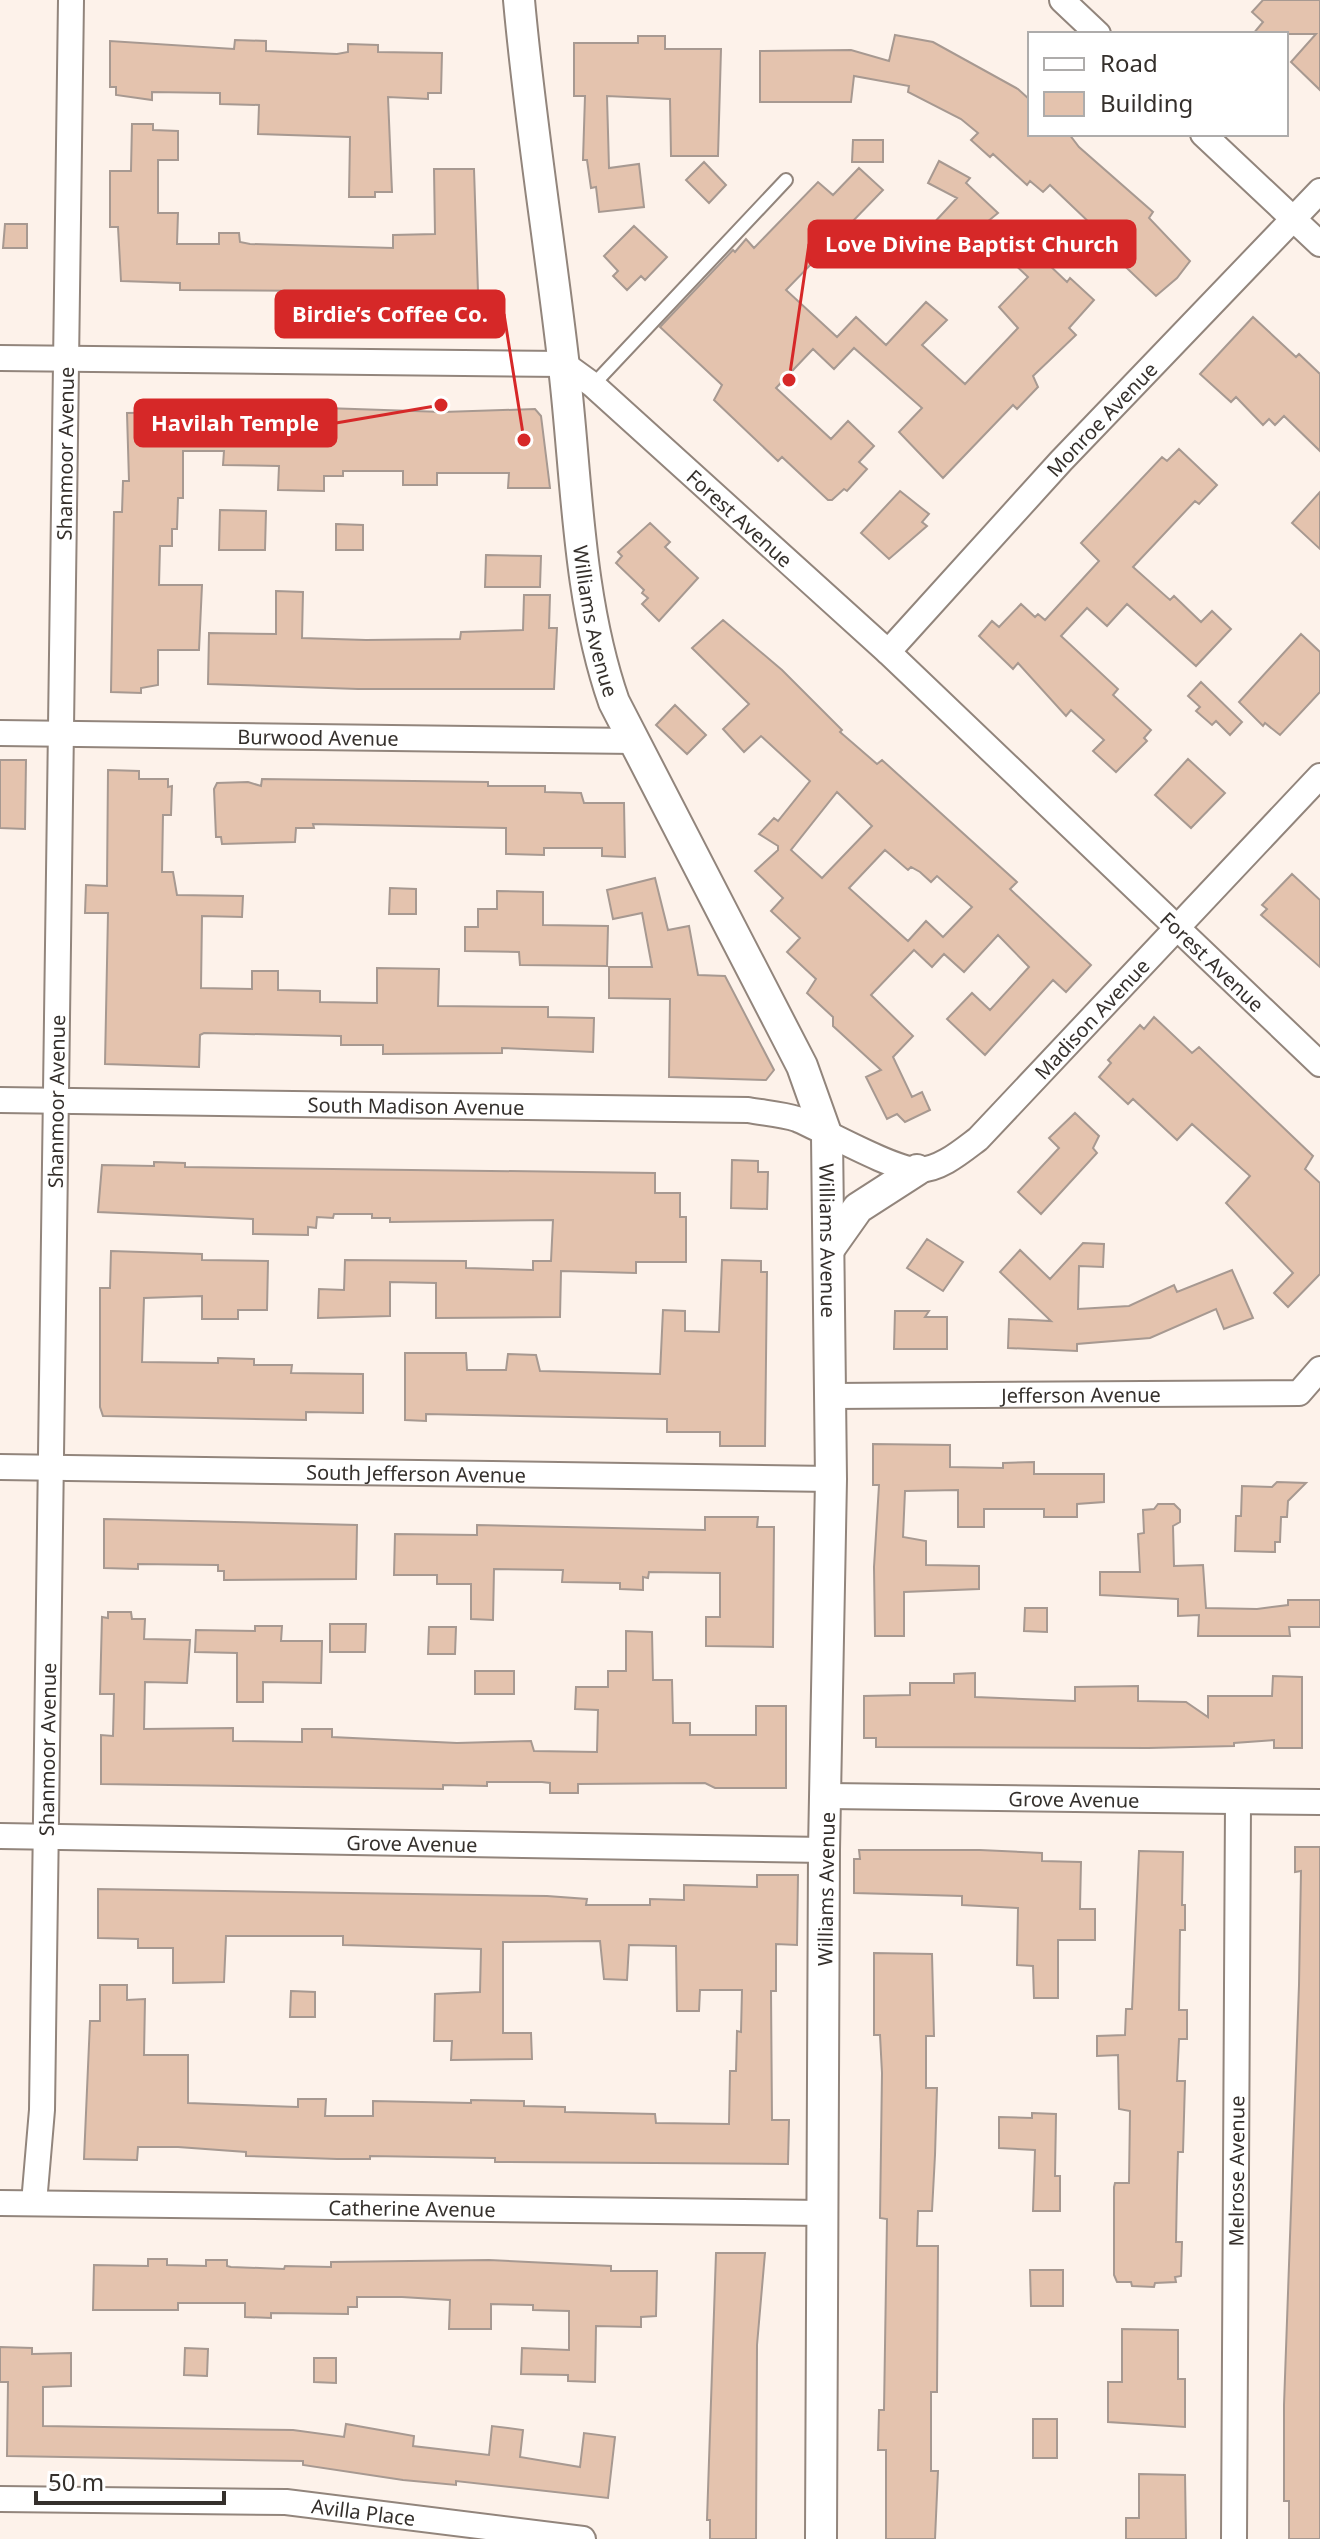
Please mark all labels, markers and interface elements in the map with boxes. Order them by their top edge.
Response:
legend [1028,32,1288,136]
text: Road [1100,46,1158,79]
text: Building [1100,86,1193,119]
callout: Love Divine Baptist Church [809,221,1135,267]
text: Love Divine Baptist Church [825,228,1119,258]
callout: Birdie’s Coffee Co. [276,291,504,337]
text: Birdie’s Coffee Co. [292,298,488,328]
street label: Monroe Avenue [1040,356,1163,482]
street label: Shanmoor Avenue [50,367,79,540]
callout: Havilah Temple [135,400,336,446]
text: Havilah Temple [151,407,319,437]
street label: Forest Avenue [681,463,799,573]
street label: Williams Avenue [568,544,625,700]
street label: Burwood Avenue [237,722,399,752]
street label: Forest Avenue [1155,905,1270,1017]
street label: Madison Avenue [1028,952,1155,1085]
street label: Shanmoor Avenue [41,1014,71,1188]
street label: South Madison Avenue [307,1091,524,1121]
street label: Williams Avenue [814,1163,843,1318]
street label: Jefferson Avenue [999,1380,1161,1408]
street label: South Jefferson Avenue [306,1458,526,1488]
street label: Shanmoor Avenue [32,1662,62,1836]
street label: Grove Avenue [1008,1785,1140,1813]
street label: Williams Avenue [811,1812,841,1966]
street label: Grove Avenue [346,1828,478,1858]
street label: Melrose Avenue [1222,2095,1250,2247]
street label: Catherine Avenue [328,2193,496,2223]
scale bar [36,2455,224,2505]
text: 50 m [48,2465,104,2498]
street label: Avilla Place [310,2492,417,2531]

